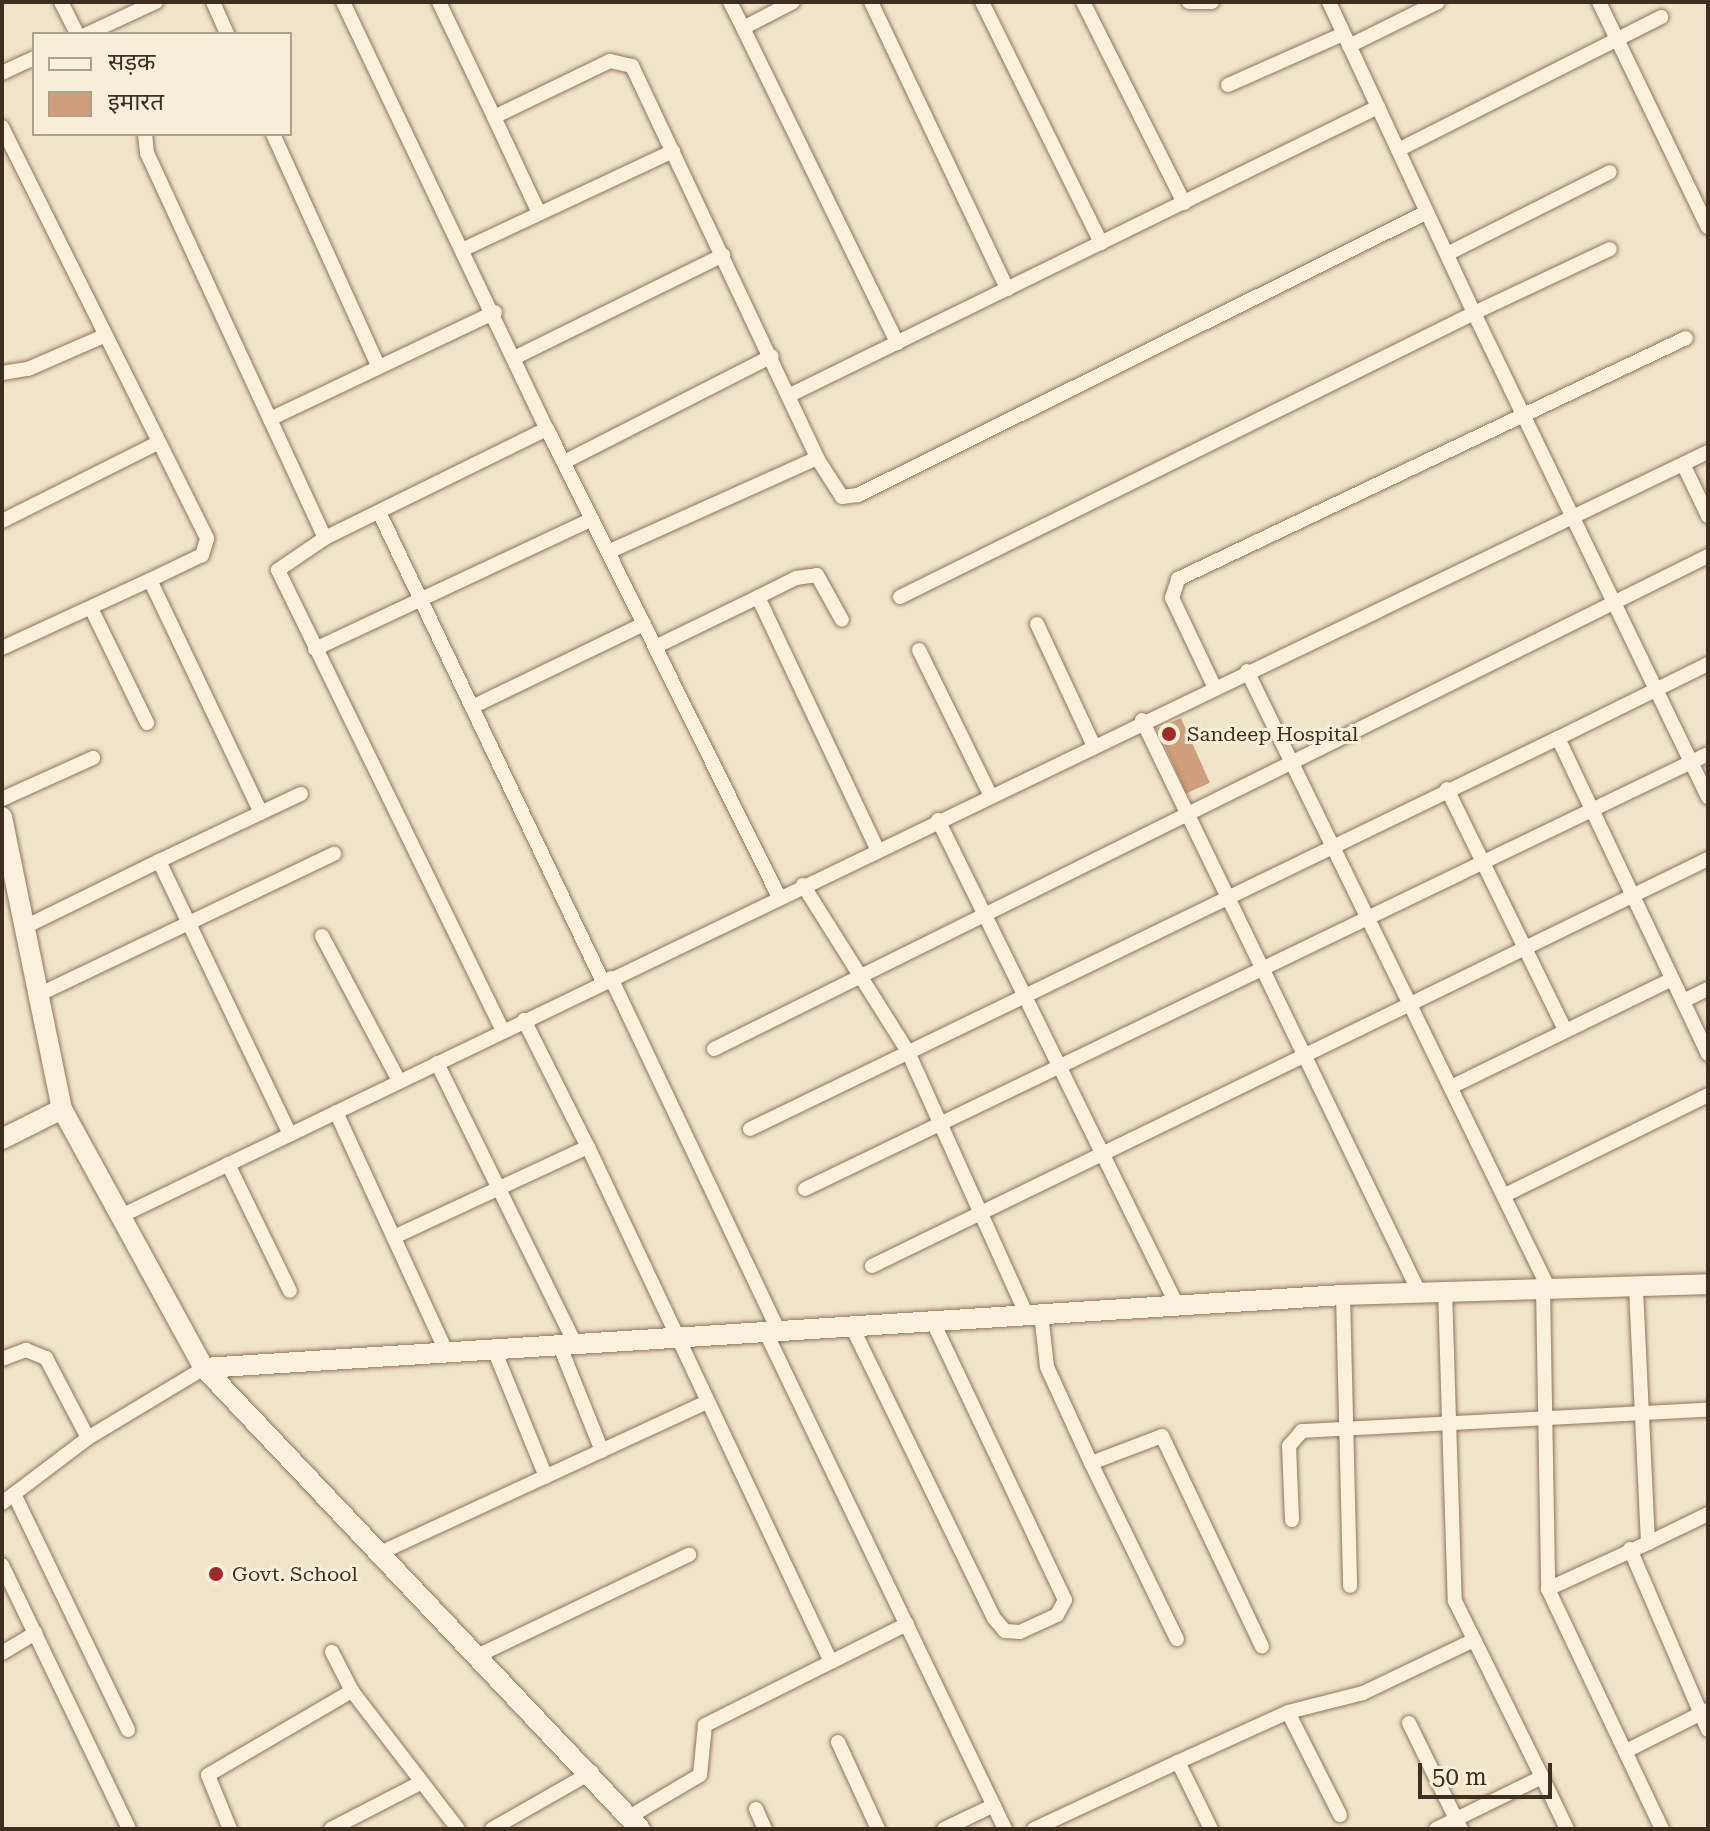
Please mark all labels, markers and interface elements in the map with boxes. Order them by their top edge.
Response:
legend [32,32,292,136]
text: सड़क [108,48,156,76]
text: इमारत [108,88,164,116]
place label: Sandeep Hospital [1187,722,1358,746]
marker: Sandeep Hospital [1158,723,1180,745]
place label: Govt. School [232,1562,358,1586]
marker: Govt. School [207,1565,225,1583]
scale bar [1422,1747,1556,1797]
text: 50 m [1432,1763,1487,1791]

